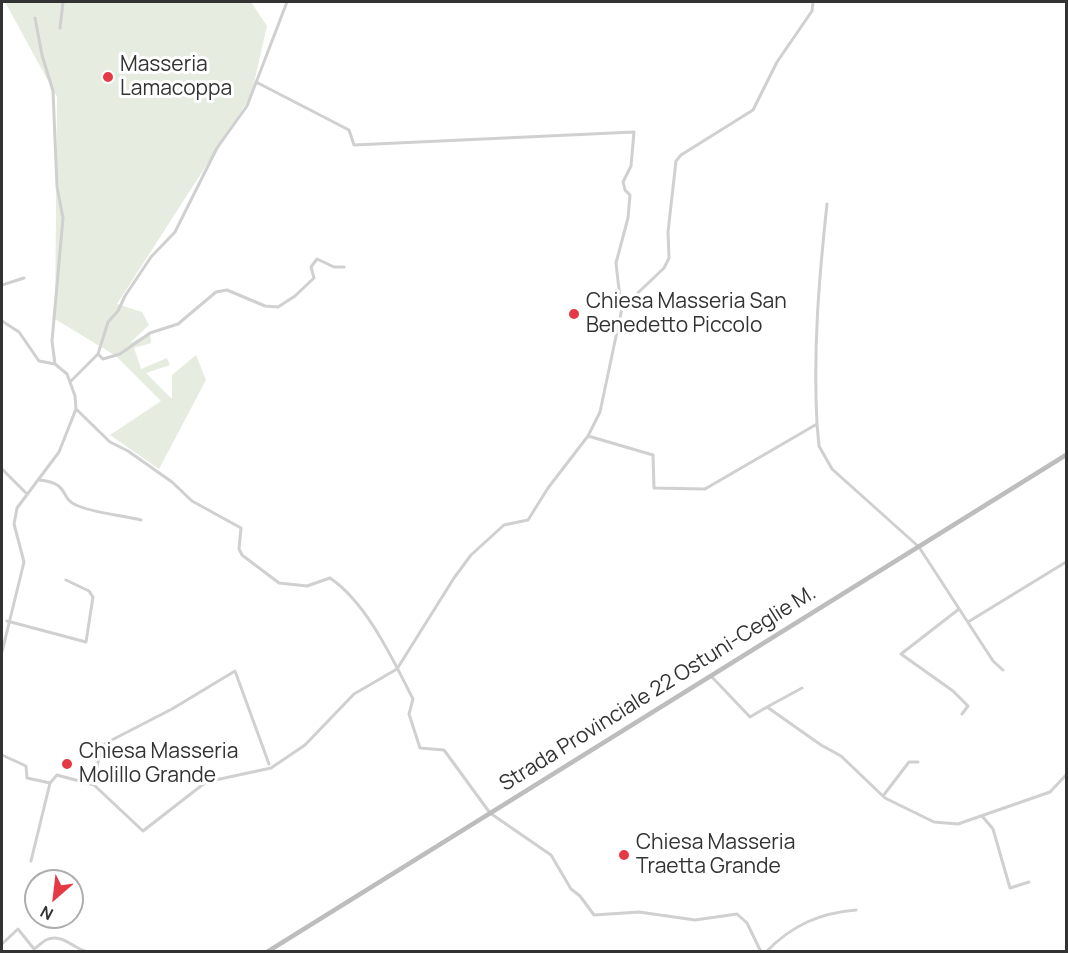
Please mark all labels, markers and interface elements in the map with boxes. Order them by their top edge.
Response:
place label: Masseria Lamacoppa [120,52,232,102]
marker: Masseria Lamacoppa [101,70,115,84]
place label: Chiesa Masseria San Benedetto Piccolo [586,289,787,339]
marker: Chiesa Masseria San Benedetto Piccolo [567,307,581,321]
street label: Strada Provinciale 22 Ostuni-Ceglie M. [495,581,821,797]
place label: Chiesa Masseria Molillo Grande [79,739,238,789]
marker: Chiesa Masseria Molillo Grande [60,757,74,771]
place label: Chiesa Masseria Traetta Grande [636,830,795,880]
marker: Chiesa Masseria Traetta Grande [617,848,631,862]
north arrow [24,869,84,929]
text: N [36,901,57,926]

